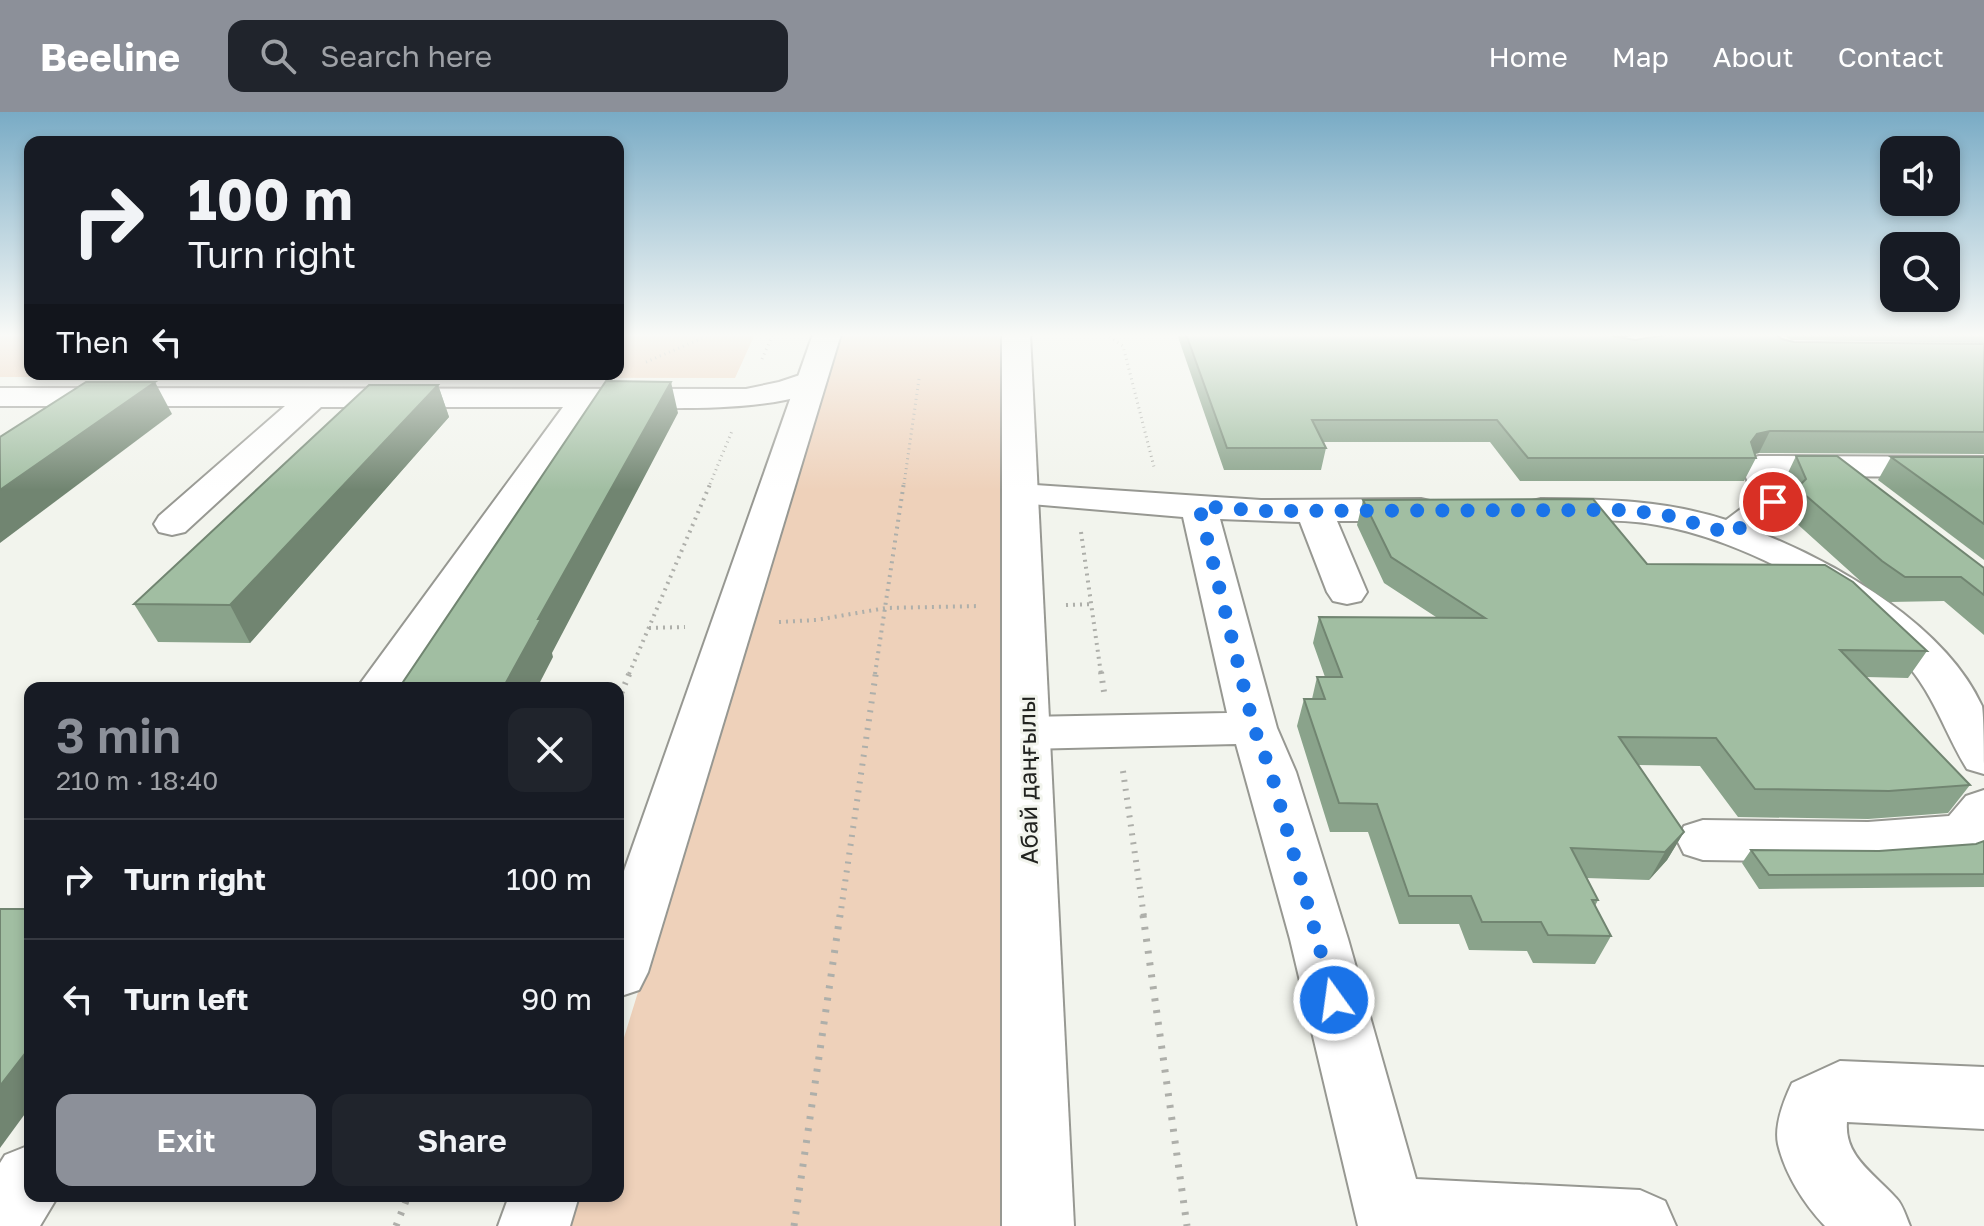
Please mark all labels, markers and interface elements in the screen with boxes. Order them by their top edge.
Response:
search box [228,20,788,92]
text: Beeline [40,34,180,79]
icon: search [256,34,300,78]
text: Search here [320,38,492,74]
text: Home [1489,40,1568,73]
text: Map [1612,40,1669,73]
text: About [1713,40,1794,73]
text: Contact [1838,40,1944,73]
map controls [1880,136,1960,312]
button: sound [1880,136,1960,216]
text: 100 m [188,165,353,232]
icon: right [56,168,160,272]
button: search [1880,232,1960,312]
text: Turn right [188,233,356,276]
icon: left [145,320,189,364]
text: Then [56,324,129,360]
pin [1739,468,1807,536]
icon: arrive [1751,480,1795,524]
street label: Абай даңғылы [1011,695,1043,865]
text: 3 min [56,706,181,764]
button: close [508,708,592,792]
text: 210 m · 18:40 [56,765,218,796]
icon: right [56,857,100,901]
text: Turn right [124,861,266,897]
text: 100 m [506,861,592,897]
position arrow [1292,958,1376,1042]
icon: left [56,977,100,1021]
text: Turn left [124,981,249,1017]
text: 90 m [521,981,592,1017]
button: Exit [56,1094,316,1186]
button: Share [332,1094,592,1186]

